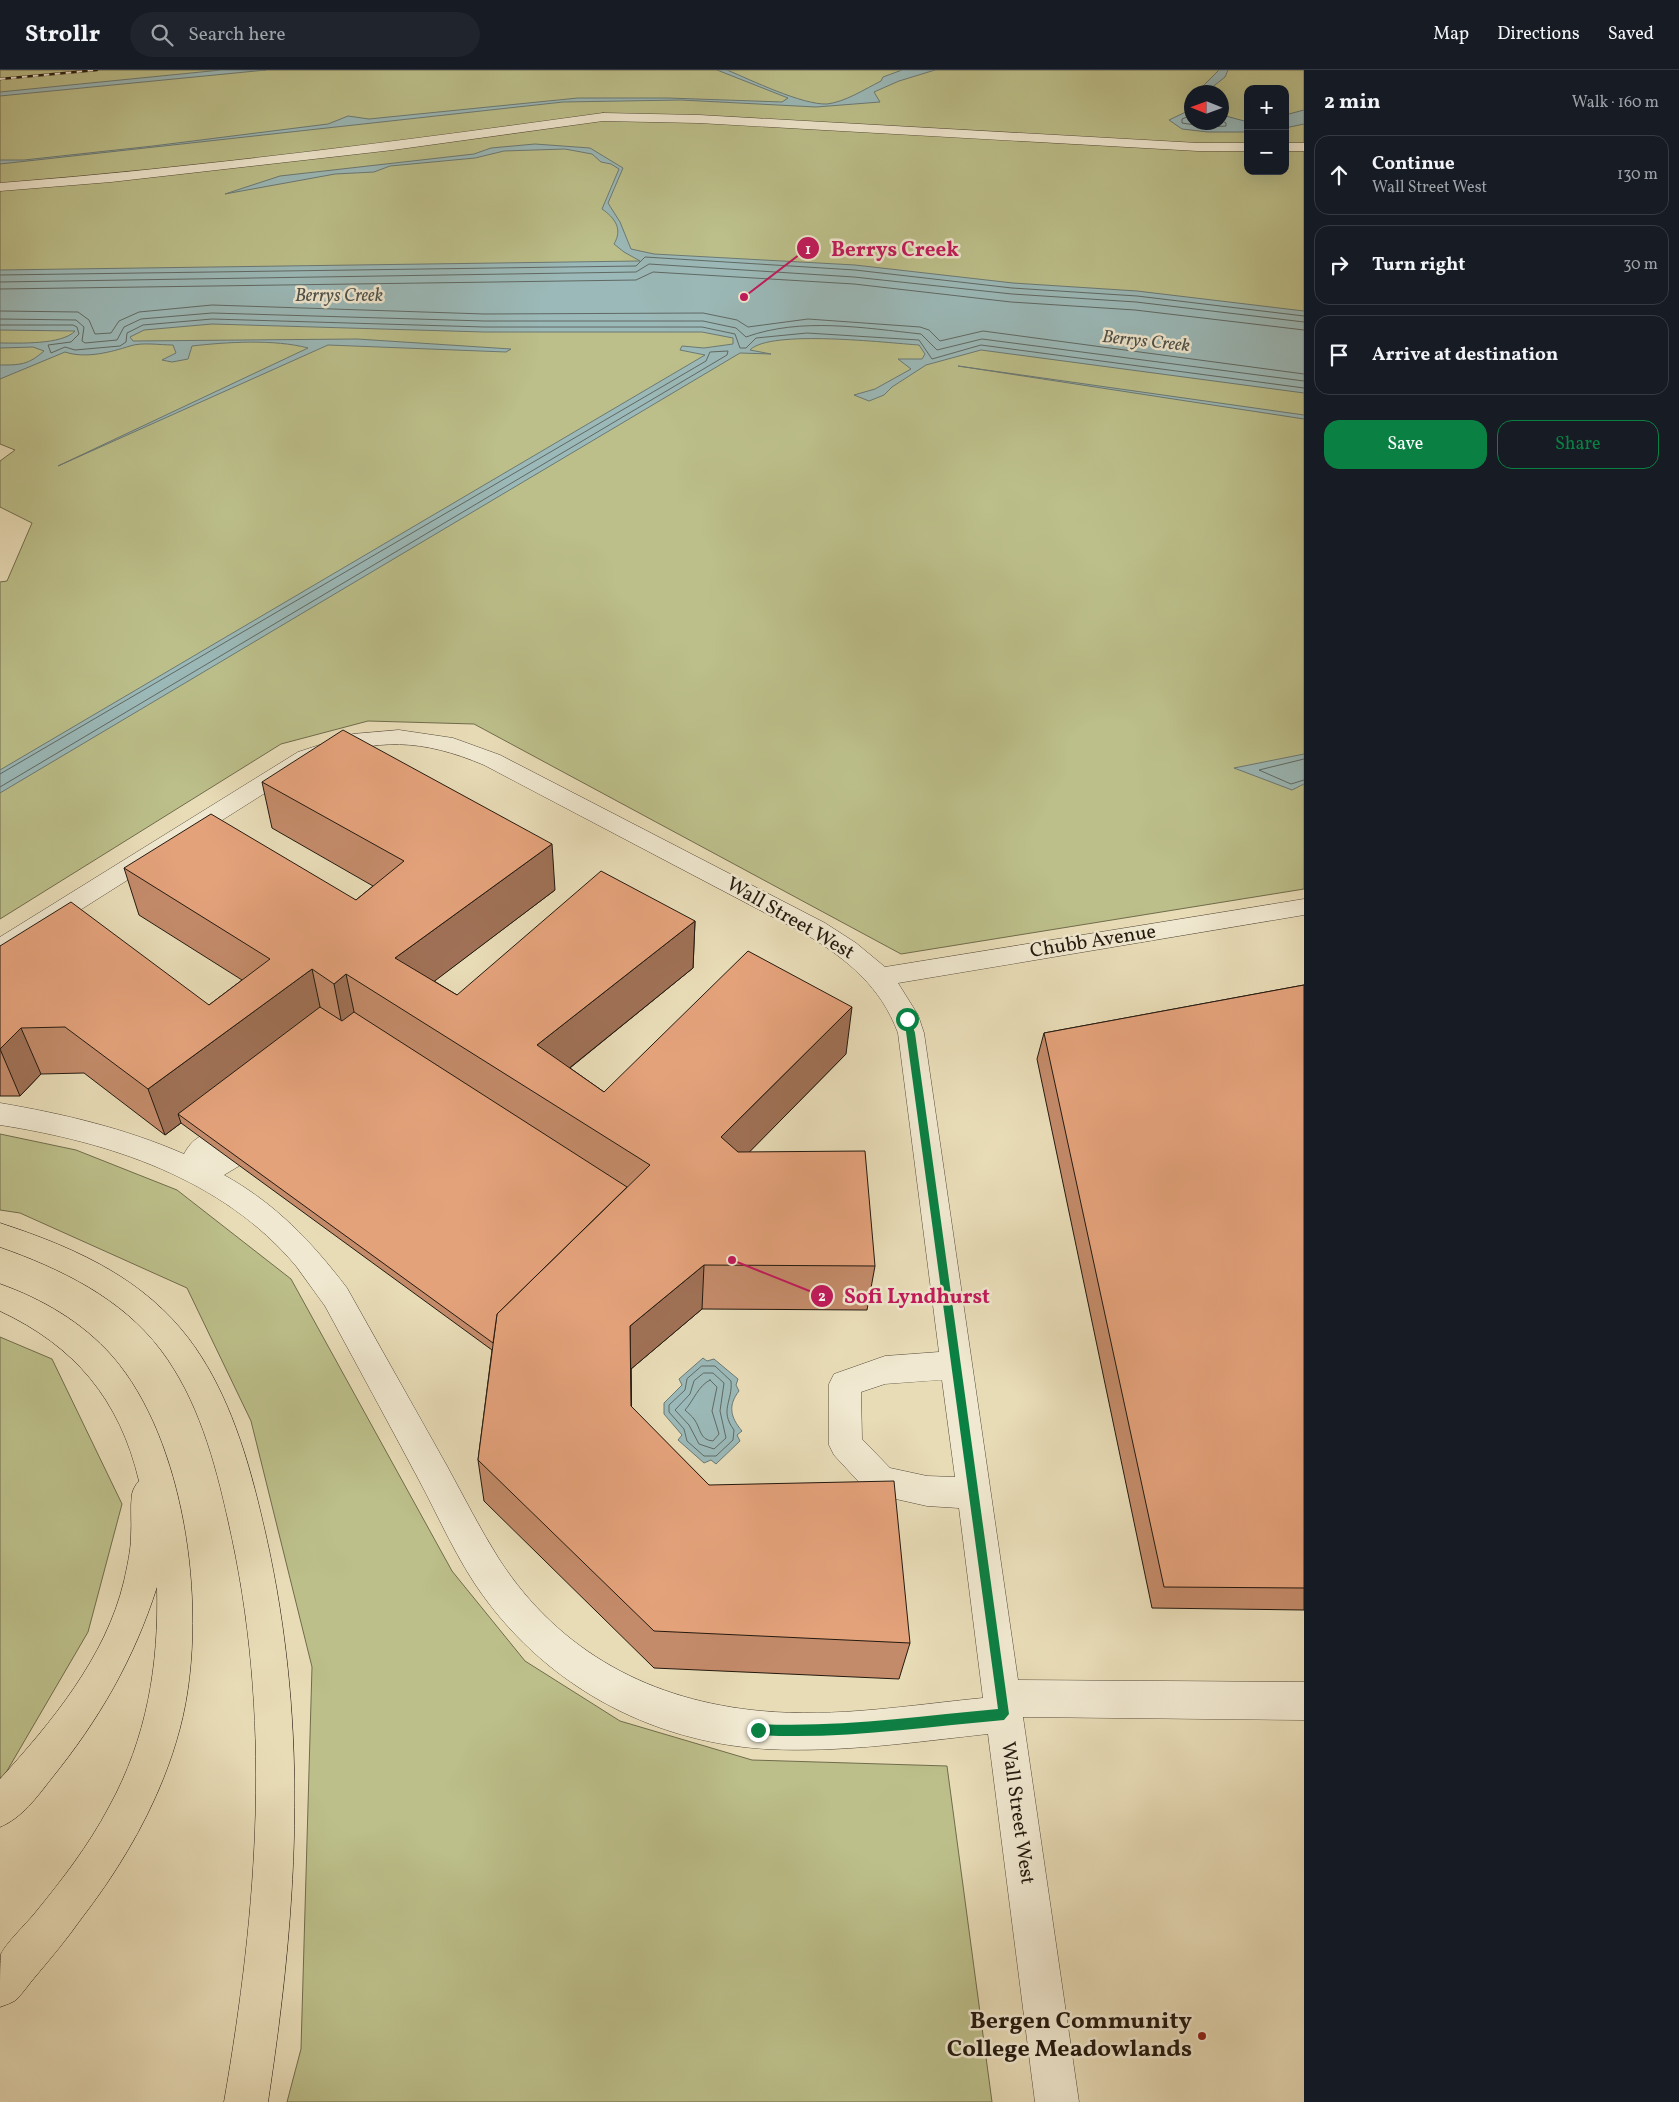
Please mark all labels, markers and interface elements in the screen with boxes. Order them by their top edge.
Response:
search box [130,12,480,57]
text: Strollr [25,18,100,52]
icon: search [148,21,176,49]
text: Search here [188,22,286,48]
text: Map [1433,22,1469,47]
text: Directions [1497,22,1580,47]
text: Saved [1608,22,1654,47]
north arrow [1184,85,1229,130]
map controls [1244,85,1289,175]
button: + [1244,85,1289,130]
text: 2 min [1324,88,1381,117]
text: Walk · 160 m [1572,92,1659,114]
button: − [1244,130,1289,175]
text: Continue [1372,151,1455,177]
icon: ahead [1325,161,1353,189]
text: 130 m [1617,164,1658,186]
text: Wall Street West [1372,177,1487,199]
callout: Berrys Creek [796,230,969,266]
text: Berrys Creek [831,236,959,265]
text: 1 [805,240,811,261]
icon: right [1325,251,1353,279]
text: Turn right [1372,252,1465,278]
text: 30 m [1623,254,1658,276]
water label: Berrys Creek [295,284,383,309]
water label: Berrys Creek [1101,325,1191,359]
icon: arrive [1325,341,1353,369]
text: Arrive at destination [1372,342,1558,368]
button: Save [1324,420,1487,469]
button: Share [1497,420,1659,469]
street label: Wall Street West [721,871,859,967]
street label: Chubb Avenue [1028,918,1158,966]
route start [896,1008,919,1031]
callout: Sofi Lyndhurst [810,1278,1000,1314]
text: Sofi Lyndhurst [844,1283,990,1312]
text: 2 [818,1287,826,1308]
route end [747,1719,770,1742]
street label: Wall Street West [993,1740,1041,1886]
place label: Bergen Community College Meadowlands [947,2005,1193,2067]
marker: Bergen Community College Meadowlands [1196,2030,1208,2042]

